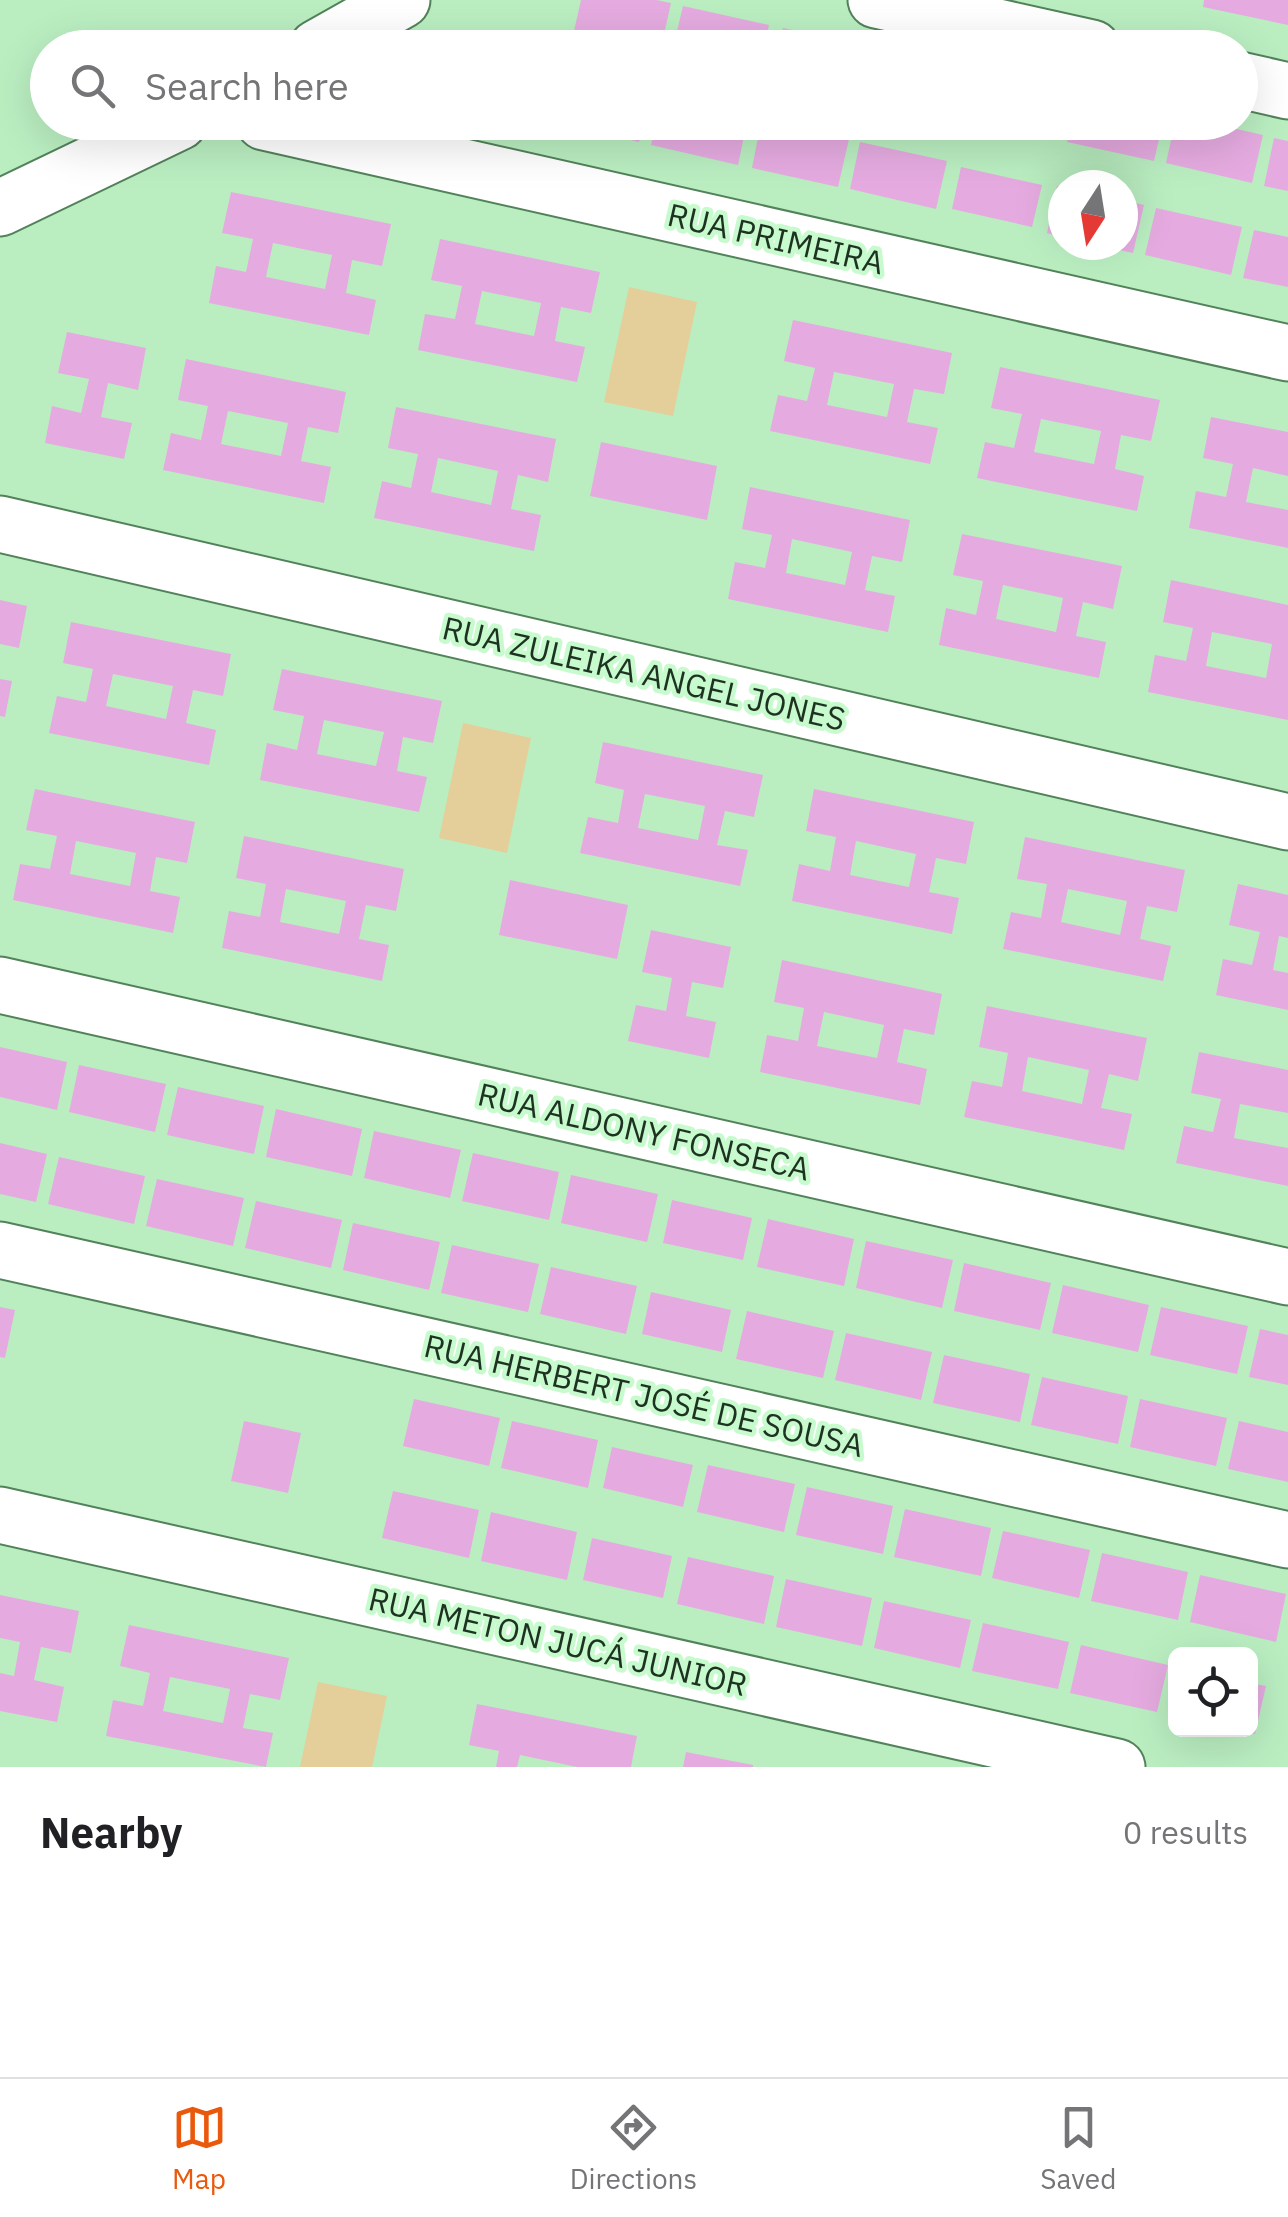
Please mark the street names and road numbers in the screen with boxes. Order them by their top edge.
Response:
street label: RUA PRIMEIRA [664,193,888,283]
street label: RUA ZULEIKA ANGEL JONES [439,606,849,740]
street label: RUA ALDONY FONSECA [474,1072,814,1190]
street label: RUA HERBERT JOSÉ DE SOUSA [420,1324,868,1466]
street label: RUA METON JUCÁ JUNIOR [365,1577,751,1705]

